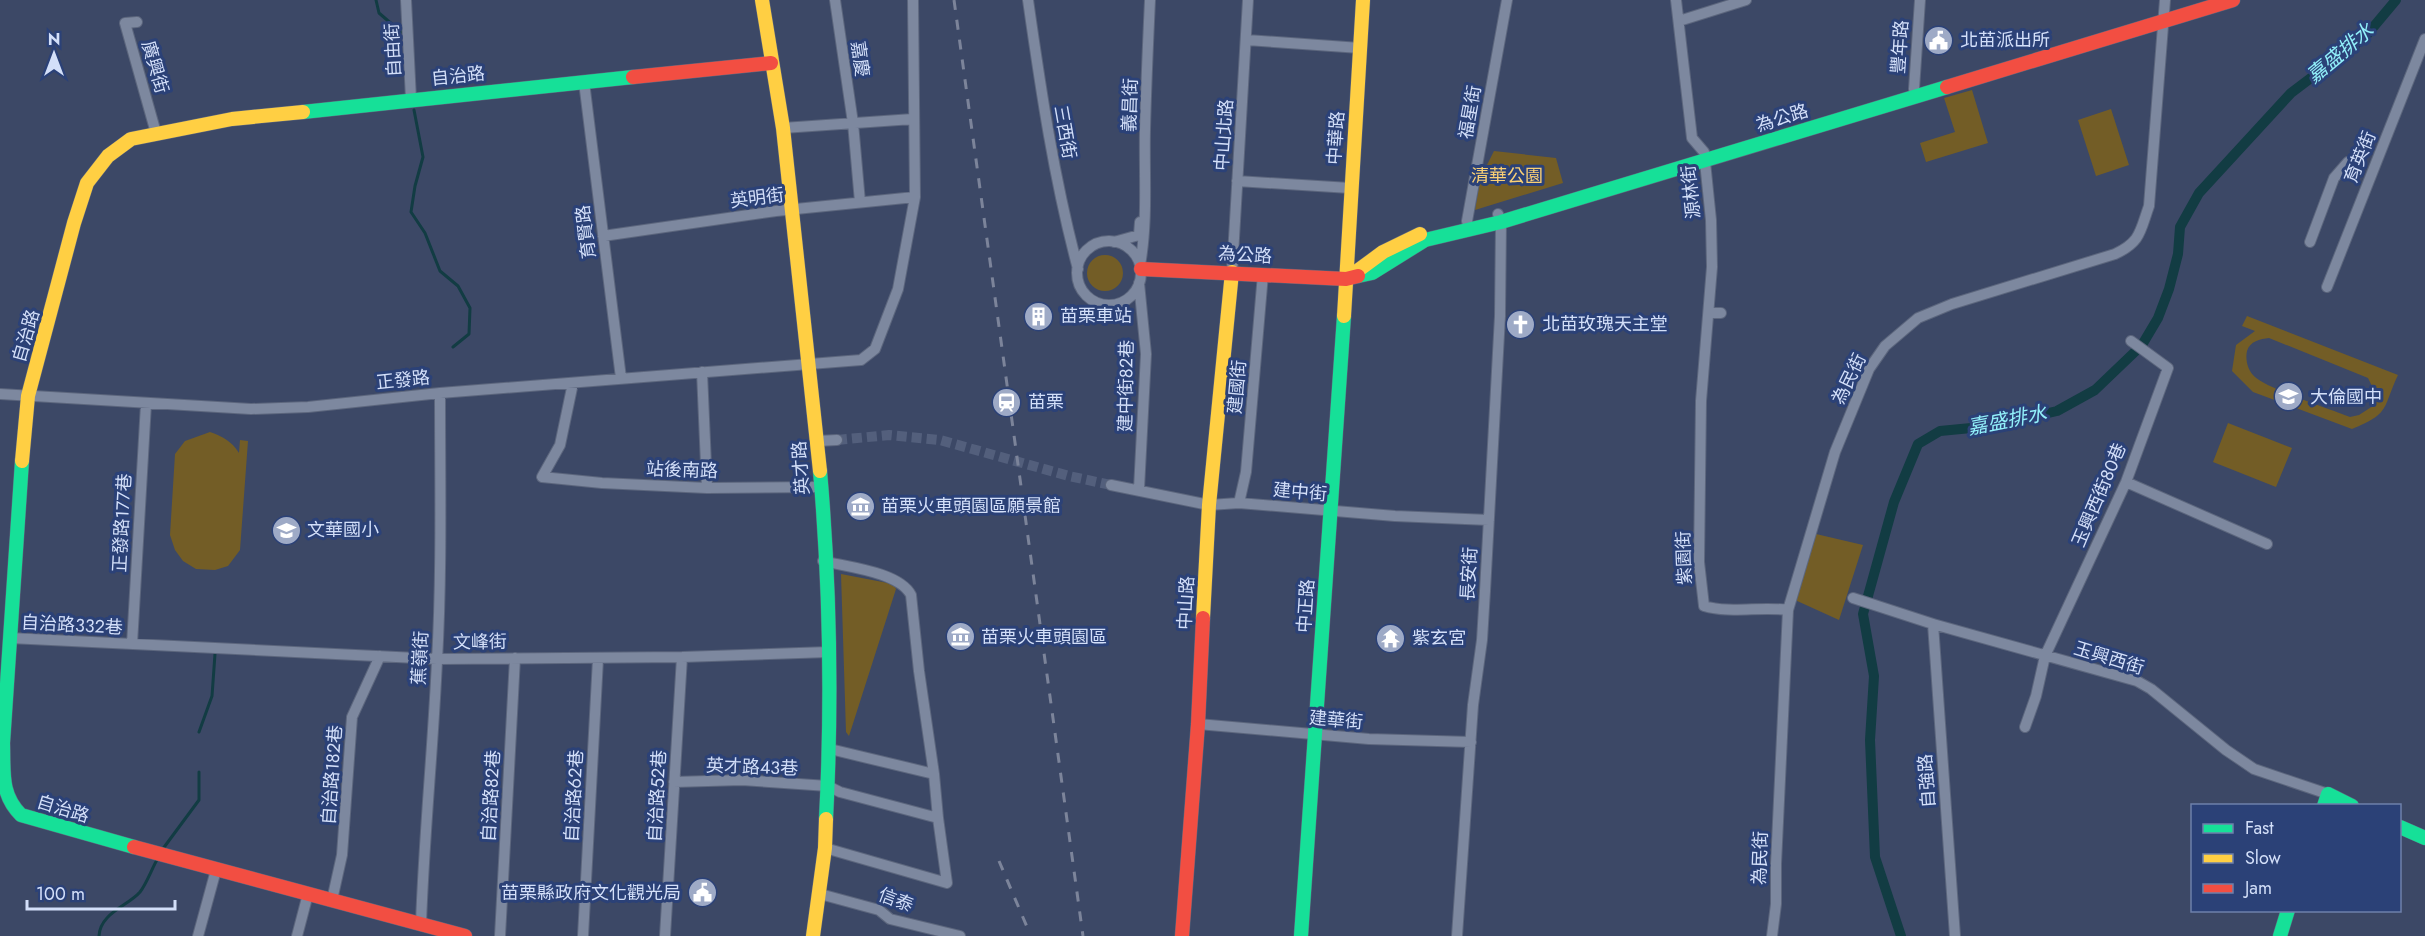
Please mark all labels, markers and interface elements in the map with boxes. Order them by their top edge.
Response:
water label: 嘉盛排水 [2300,16,2381,90]
street label: 豐年路 [1885,19,1915,75]
street label: 自由街 [379,22,407,78]
north arrow [24,24,84,84]
public building icon: 北苗派出所 [1923,24,1955,56]
place label: 北苗派出所 [1960,27,2050,53]
text: N [48,28,60,51]
street label: 廣興街 [135,37,175,97]
street label: 嘉慶 [845,39,875,79]
street label: 自治路 [430,60,486,92]
street label: 義昌街 [1116,78,1144,132]
street label: 福星街 [1453,83,1487,141]
street label: 中山北路 [1209,98,1239,172]
street label: 為公路 [1752,98,1812,138]
street label: 三西街 [1048,103,1082,161]
street label: 中華路 [1321,110,1351,166]
street label: 育英街 [2338,127,2382,187]
park label: 清華公園 [1471,163,1543,189]
street label: 源林街 [1675,164,1707,220]
street label: 英明街 [729,182,785,214]
street label: 育賢路 [570,204,602,260]
street label: 為公路 [1217,241,1273,269]
building icon: 苗栗車站 [1023,300,1055,332]
place label: 苗栗車站 [1060,303,1132,329]
street label: 自治路 [6,306,46,366]
church icon: 北苗玫瑰天主堂 [1505,308,1537,340]
place label: 北苗玫瑰天主堂 [1542,311,1668,337]
street label: 建中街82巷 [1112,340,1140,432]
street label: 為民街 [1825,349,1873,409]
street label: 建國街 [1222,359,1252,415]
street label: 正發路 [375,364,431,396]
school or university icon: 大倫國中 [2273,381,2305,413]
place label: 大倫國中 [2310,384,2382,410]
station icon: 苗栗 [991,386,1023,418]
place label: 苗栗 [1028,389,1064,415]
water label: 嘉盛排水 [1965,398,2050,442]
street label: 玉興西街80巷 [2065,439,2133,551]
street label: 英才路 [786,440,816,496]
street label: 站後南路 [646,456,718,484]
street label: 正發路177巷 [106,473,138,573]
street label: 建中街 [1272,477,1328,507]
museum icon: 苗栗火車頭園區願景館 [844,490,876,522]
place label: 苗栗火車頭園區願景館 [881,493,1061,519]
school or university icon: 文華國小 [270,514,302,546]
place label: 文華國小 [307,517,379,543]
street label: 紫園街 [1670,531,1698,585]
street label: 長安街 [1455,546,1483,602]
street label: 中山路 [1172,575,1200,631]
street label: 中正路 [1291,578,1321,634]
street label: 自治路332巷 [20,609,124,641]
museum icon: 苗栗火車頭園區 [944,621,976,653]
temple icon: 紫玄宮 [1375,622,1407,654]
place label: 苗栗火車頭園區 [981,624,1107,650]
place label: 紫玄宮 [1412,625,1466,651]
street label: 文峰街 [453,629,507,655]
street label: 蕉嶺街 [406,630,434,686]
street label: 玉興西街 [2071,635,2147,681]
street label: 建華街 [1308,705,1364,735]
street label: 自治路182巷 [316,724,348,826]
street label: 自治路82巷 [476,749,506,843]
street label: 自治路62巷 [559,749,589,843]
street label: 自治路52巷 [642,749,672,843]
street label: 英才路43巷 [705,752,799,782]
street label: 自強路 [1912,753,1942,809]
street label: 自治路 [33,789,93,829]
legend [2191,804,2401,912]
text: Fast [2245,815,2274,841]
street label: 為民街 [1746,831,1774,885]
text: Slow [2245,845,2282,871]
scale bar [27,873,176,911]
text: Jam [2243,875,2272,901]
public building icon: 苗栗縣政府文化觀光局 [686,877,718,909]
place label: 苗栗縣政府文化觀光局 [501,880,681,906]
text: 100 m [36,881,85,907]
street label: 信泰 [875,881,917,919]

